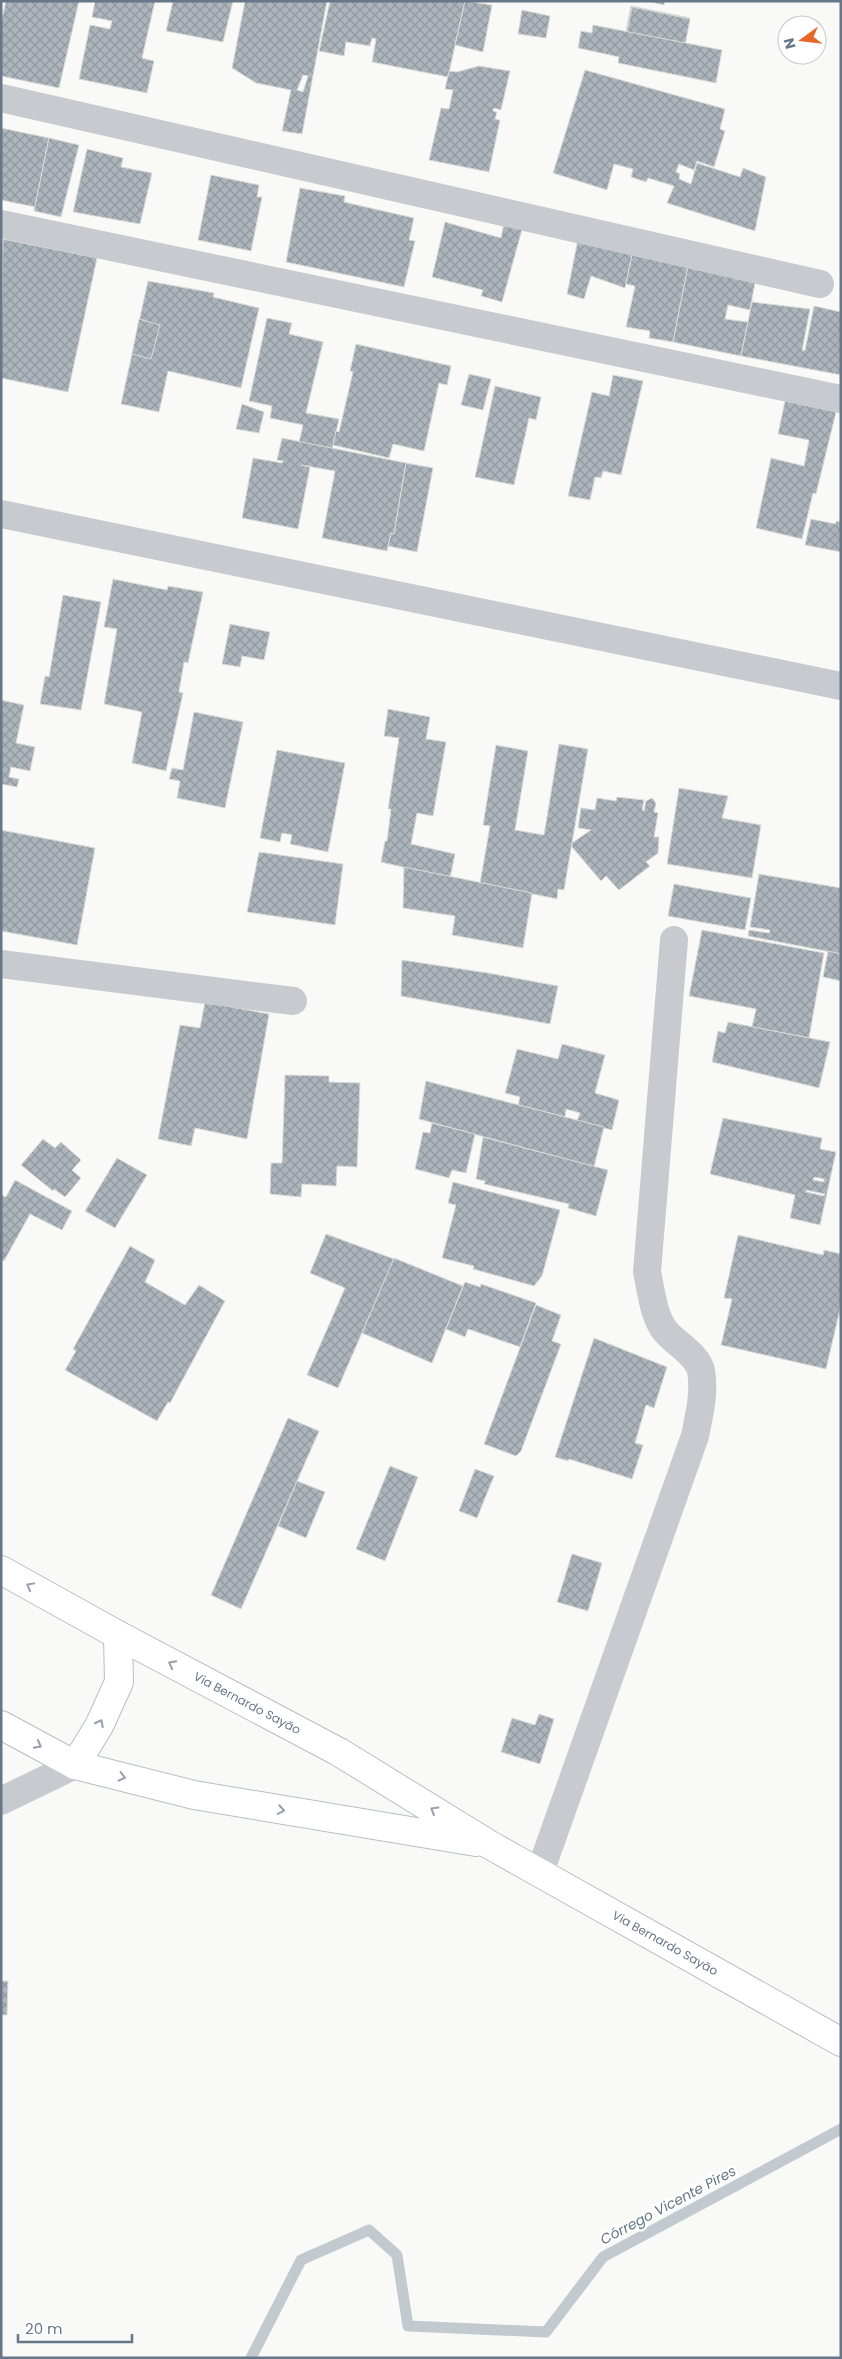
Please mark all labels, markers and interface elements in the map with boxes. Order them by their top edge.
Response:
north arrow [777,15,827,65]
text: N [778,36,800,51]
one-way arrow [26,1582,35,1592]
one-way arrow [168,1660,177,1670]
street label: Via Bernardo Sayão [191,1668,304,1738]
one-way arrow [94,1720,104,1729]
one-way arrow [33,1739,42,1749]
one-way arrow [117,1771,126,1782]
one-way arrow [277,1804,285,1814]
one-way arrow [430,1807,439,1816]
street label: Via Bernardo Sayão [609,1906,722,1979]
water label: Córrego Vicente Pires [597,2161,739,2249]
scale bar [18,2312,131,2344]
text: 20 m [25,2318,63,2339]

